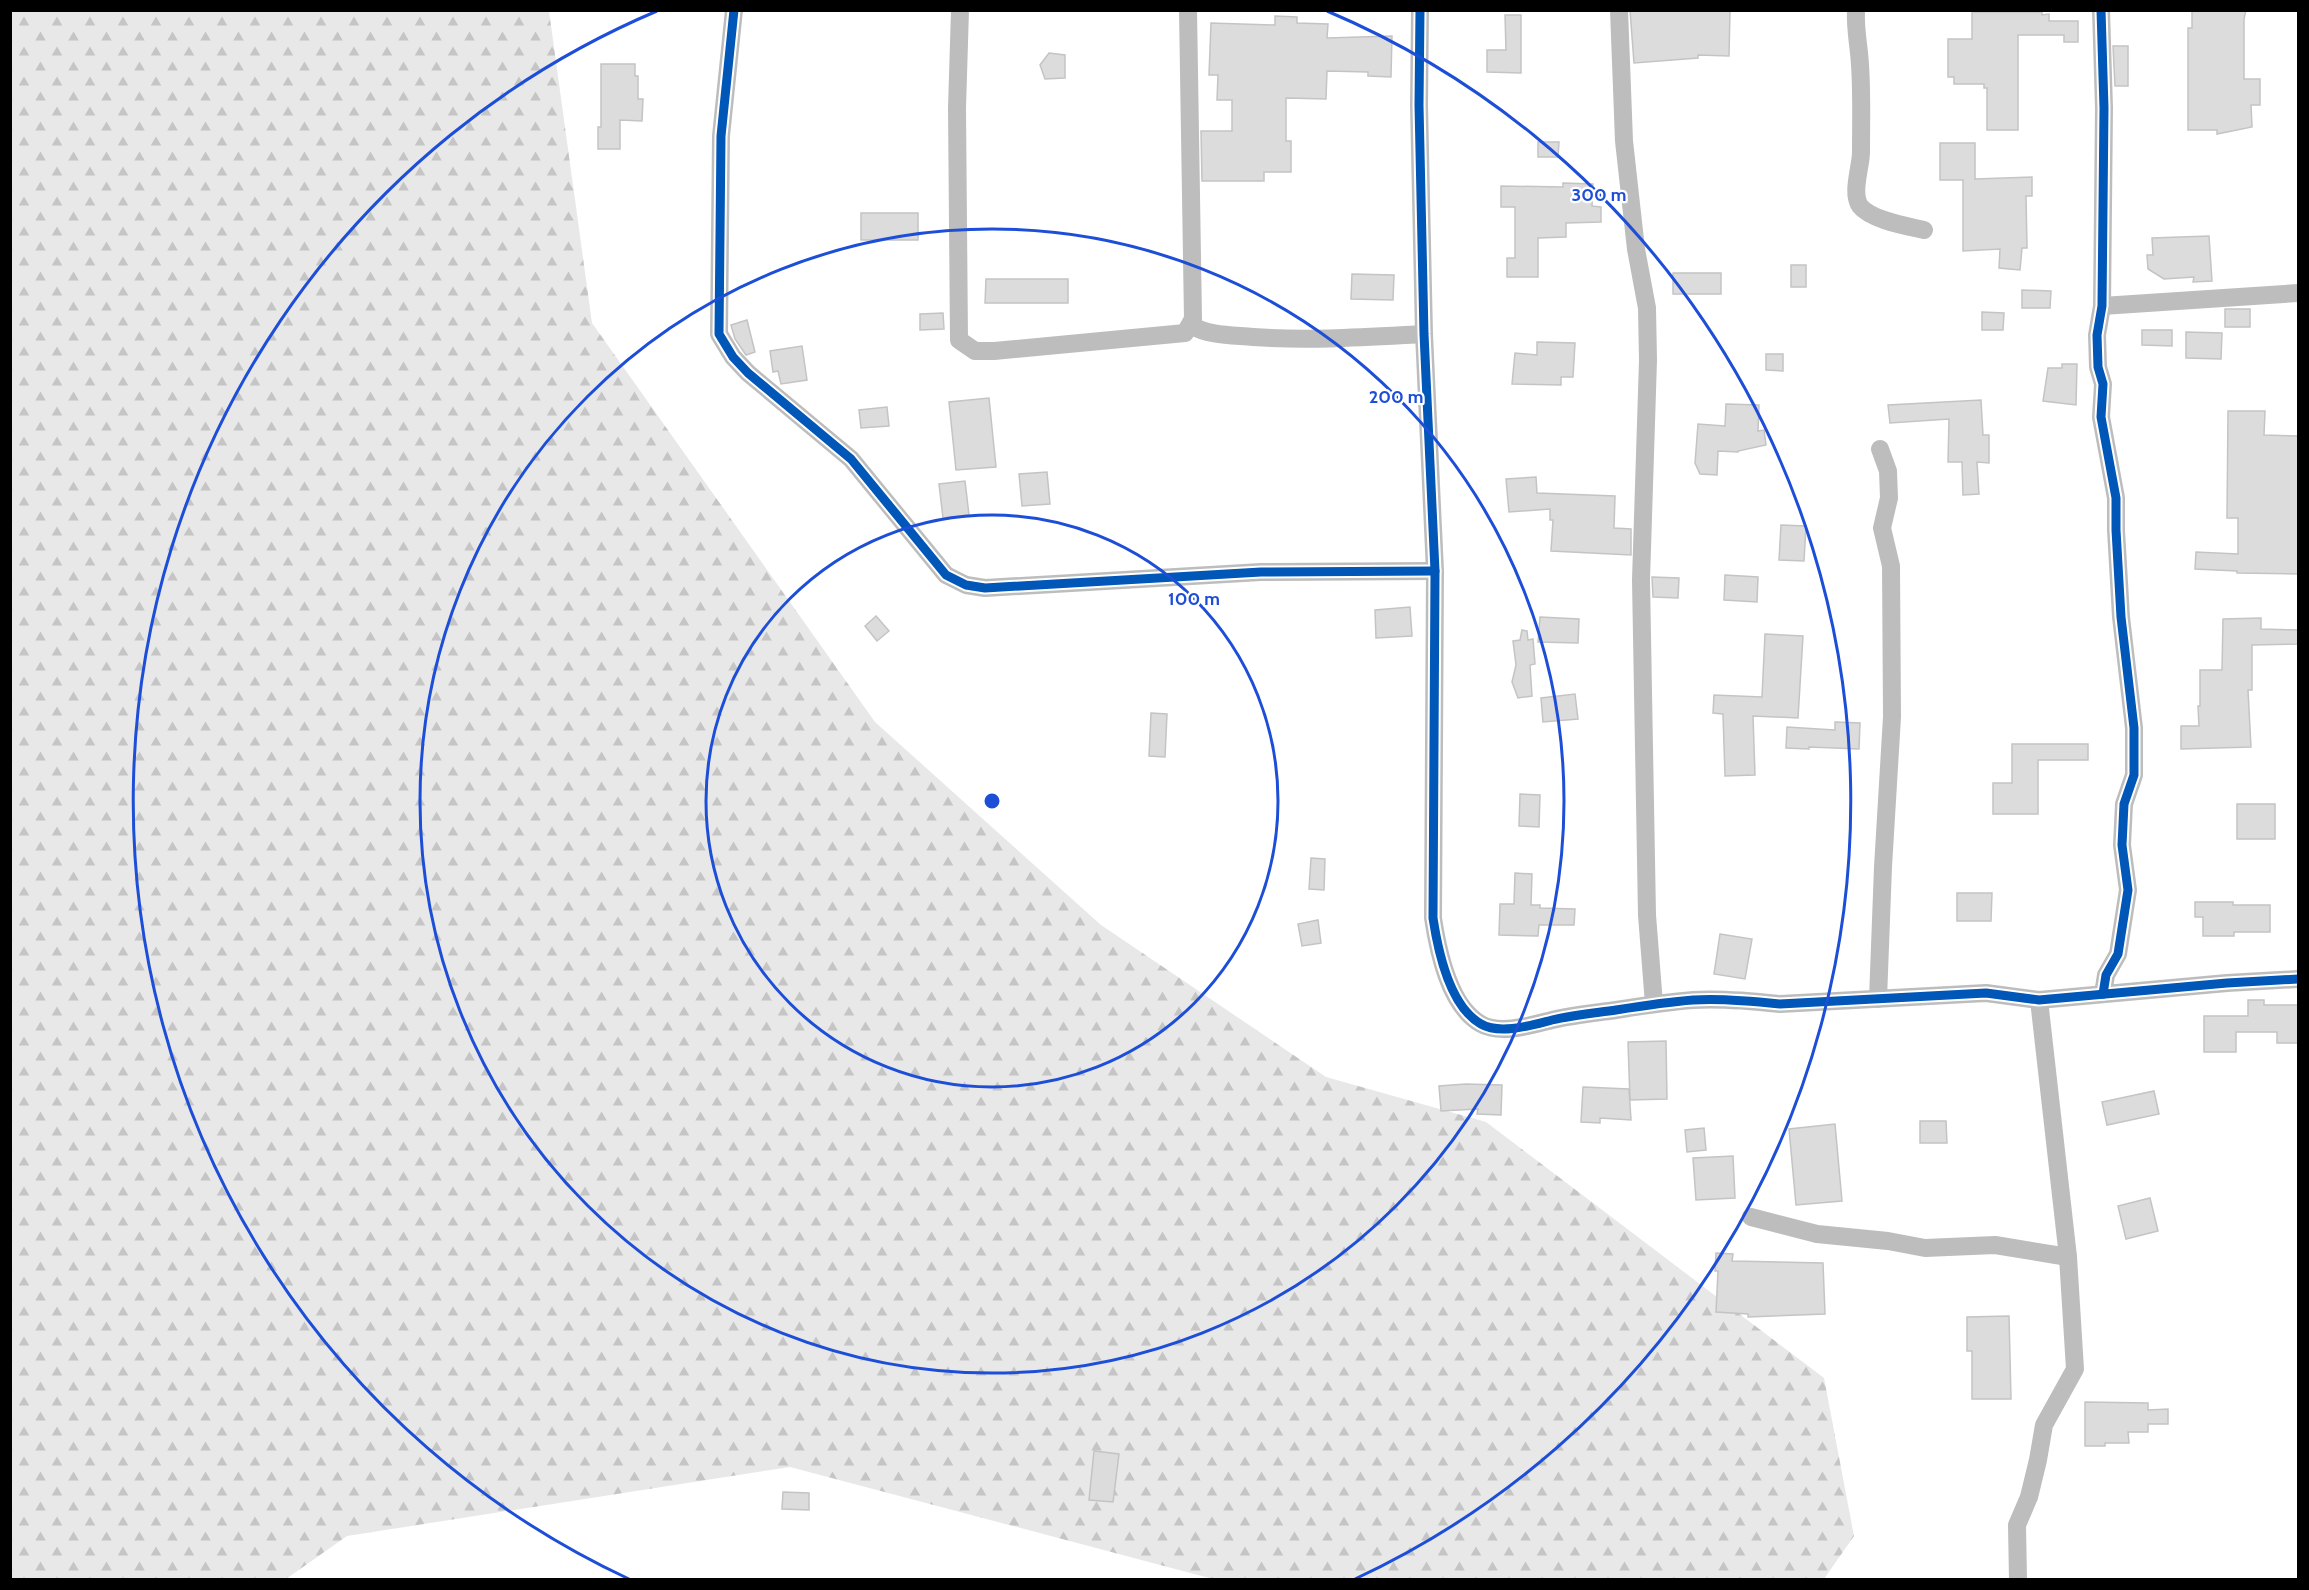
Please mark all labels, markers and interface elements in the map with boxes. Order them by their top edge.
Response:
text: 300 m [1572,184,1626,206]
text: 200 m [1369,386,1423,408]
text: 100 m [1168,588,1220,610]
centre of rings [982,791,1002,811]

